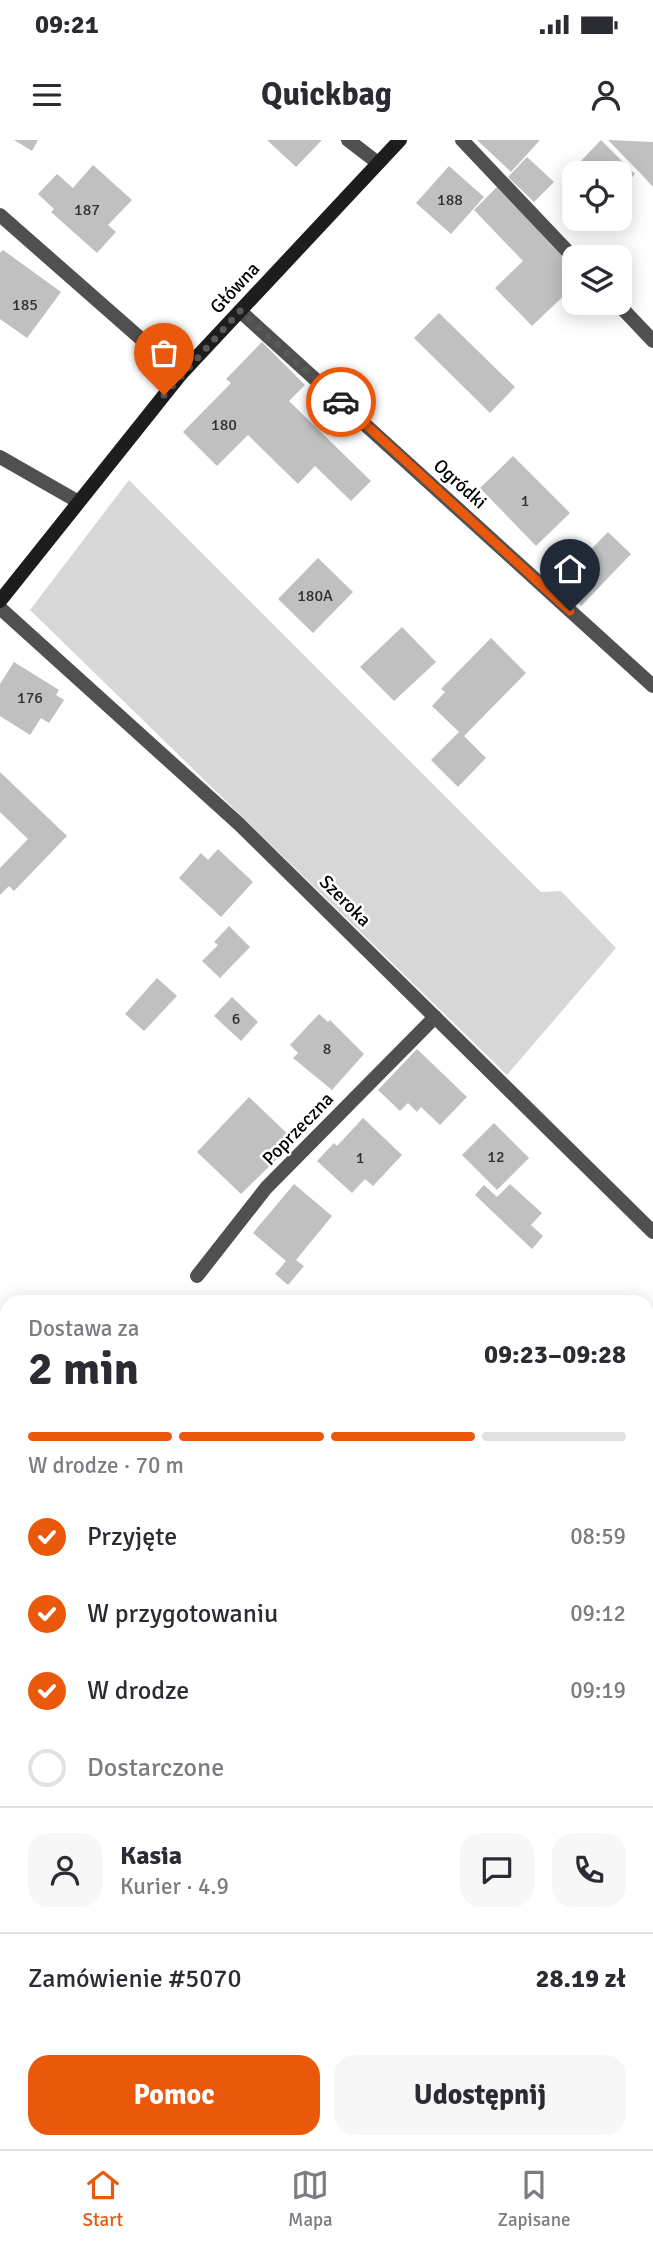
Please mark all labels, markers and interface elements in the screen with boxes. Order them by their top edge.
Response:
text: 09:21 [35,9,99,41]
text: Quickbag [261,75,392,114]
icon: menu [28,76,66,114]
icon: person [587,76,625,114]
map controls [562,161,632,315]
button: locate [562,161,632,231]
house number: 188 [437,190,463,210]
house number: 187 [74,200,100,220]
button: layers [562,245,632,315]
street label: Główna [205,257,265,319]
house number: 185 [12,295,38,315]
pin [134,323,194,395]
icon: bag [145,334,183,372]
courier [306,367,376,437]
icon: car [322,383,360,421]
house number: 180 [211,415,237,435]
street label: Ogródki [428,454,492,514]
house number: 1 [521,491,529,511]
pin [540,539,600,611]
icon: home [551,550,589,588]
house number: 180A [297,586,333,606]
house number: 176 [17,688,43,708]
street label: Szeroka [314,870,376,932]
house number: 6 [232,1009,240,1029]
house number: 8 [323,1039,331,1059]
street label: Poprzeczna [257,1087,339,1171]
house number: 12 [487,1147,505,1167]
house number: 1 [356,1148,364,1168]
text: Dostawa za [28,1314,139,1343]
text: 09:23–09:28 [484,1339,626,1371]
text: 2 min [28,1341,139,1397]
text: W drodze · 70 m [28,1451,184,1480]
icon: check [28,1518,66,1556]
text: Przyjęte [87,1521,177,1553]
text: 08:59 [570,1522,626,1551]
icon: check [28,1595,66,1633]
text: W przygotowaniu [87,1598,278,1630]
text: 09:12 [570,1599,626,1628]
icon: check [28,1672,66,1710]
text: W drodze [87,1675,189,1707]
text: 09:19 [570,1676,626,1705]
text: Dostarczone [87,1752,224,1784]
button: person [28,1833,102,1907]
button: chat [460,1833,534,1907]
button: phone [552,1833,626,1907]
text: Kasia [120,1840,182,1872]
text: Kurier · 4.9 [120,1872,229,1901]
text: Zamówienie #5070 [28,1963,241,1995]
text: 28.19 zł [535,1963,626,1995]
button: Pomoc [28,2055,320,2135]
button: Udostępnij [334,2055,626,2135]
tab: Start [82,2166,123,2232]
tab: Mapa [288,2166,333,2232]
tab: Zapisane [498,2166,571,2232]

